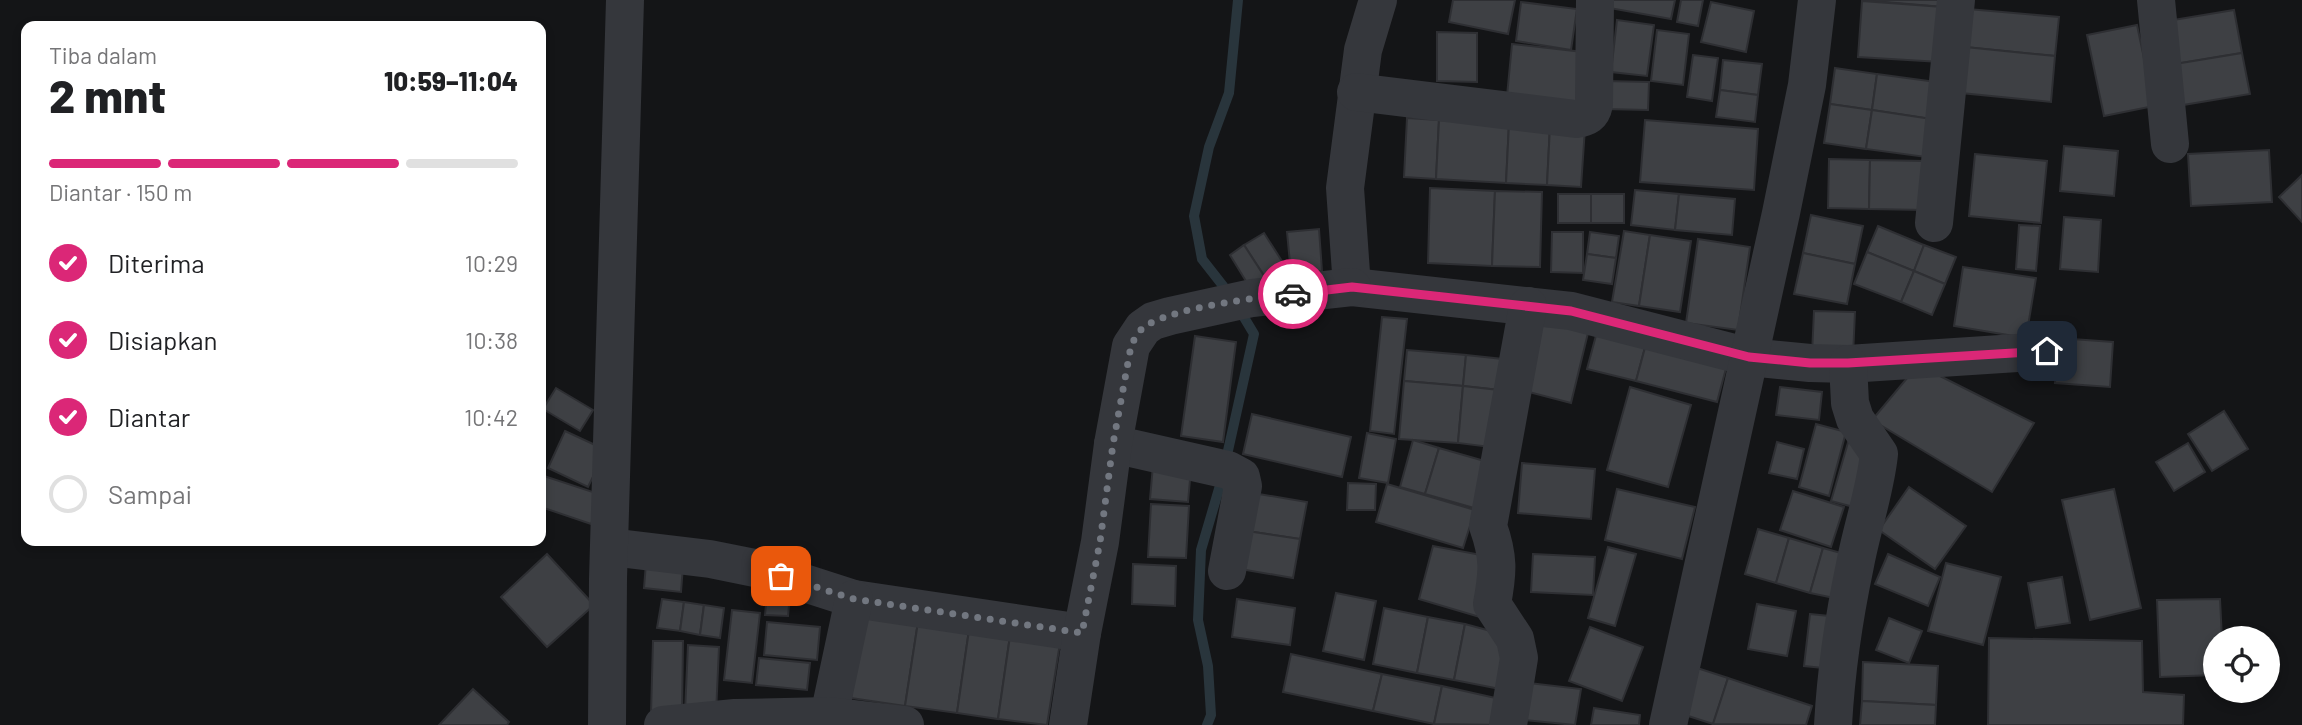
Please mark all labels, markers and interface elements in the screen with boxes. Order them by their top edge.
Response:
text: Tiba dalam [49,41,157,69]
text: 10:59–11:04 [384,65,518,96]
text: 2 mnt [49,67,166,122]
text: Diantar · 150 m [49,178,192,206]
icon: check [49,244,87,282]
text: Diterima [108,247,205,278]
text: 10:29 [465,249,518,277]
courier [1258,259,1328,329]
icon: car [1274,275,1312,313]
icon: check [49,321,87,359]
pin [2017,321,2077,381]
text: Disiapkan [108,324,218,355]
text: 10:38 [465,326,518,354]
icon: home [2028,332,2066,370]
icon: check [49,398,87,436]
text: Diantar [108,401,190,432]
text: 10:42 [464,403,518,431]
text: Sampai [108,478,192,509]
pin [751,546,811,606]
icon: bag [762,557,800,595]
map controls [2203,626,2280,703]
button: locate [2203,626,2280,703]

